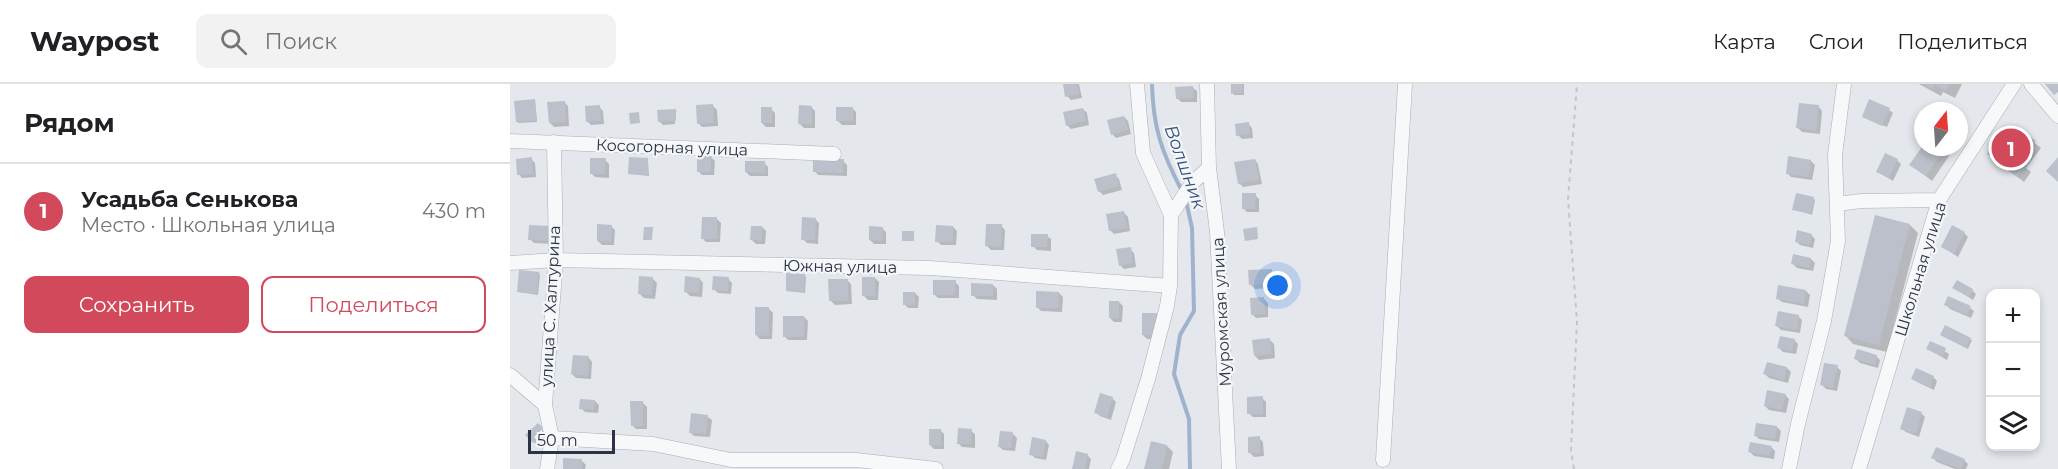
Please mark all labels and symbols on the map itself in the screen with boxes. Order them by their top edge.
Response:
north arrow [1914,102,1968,156]
water label: Волшник [1160,122,1211,213]
pin: 1 [1992,126,2030,170]
street label: Косогорная улица [596,135,748,160]
street label: Школьная улица [1891,200,1950,339]
street label: улица С. Халтурина [537,225,564,388]
street label: Муромская улица [1208,237,1235,387]
street label: Южная улица [783,256,897,277]
your location [1263,271,1292,300]
scale bar [528,427,615,454]

